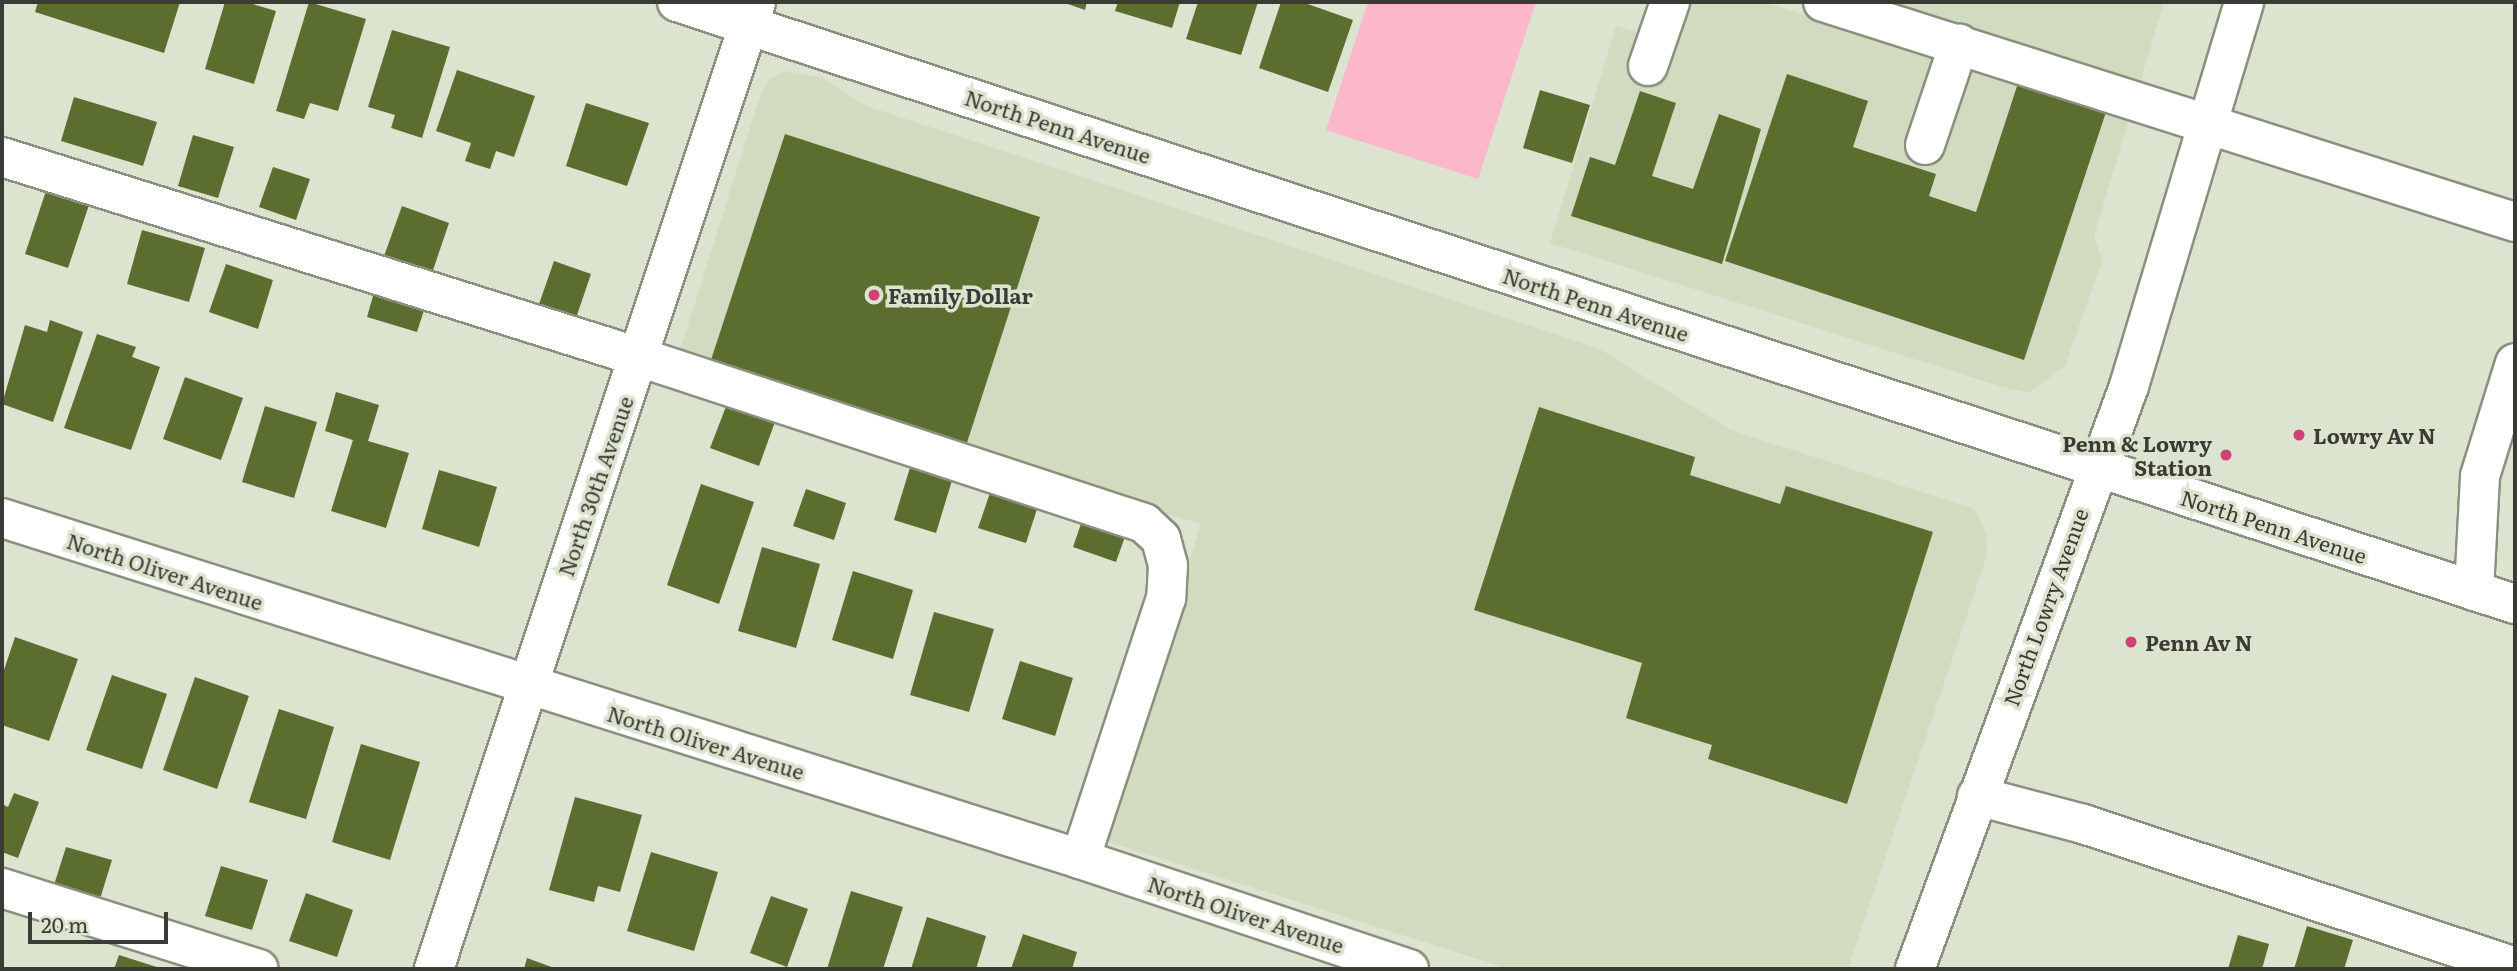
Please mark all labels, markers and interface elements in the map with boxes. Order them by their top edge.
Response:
street label: North Penn Avenue [962,84,1154,168]
street label: North Penn Avenue [1500,262,1692,346]
place label: Family Dollar [888,282,1033,308]
marker: Family Dollar [866,287,882,303]
street label: North 30th Avenue [552,393,638,579]
place label: Lowry Av N [2313,422,2436,448]
marker: Lowry Av N [2291,427,2307,443]
place label: Penn & Lowry Station [2062,430,2212,480]
marker: Penn & Lowry Station [2218,447,2234,463]
street label: North Penn Avenue [2178,484,2370,568]
street label: North Lowry Avenue [1997,505,2093,709]
street label: North Oliver Avenue [64,527,266,615]
place label: Penn Av N [2145,629,2252,655]
marker: Penn Av N [2123,634,2139,650]
street label: North Oliver Avenue [604,700,808,784]
street label: North Oliver Avenue [1145,870,1347,958]
scale bar [32,898,172,942]
text: 20 m [41,908,88,939]

